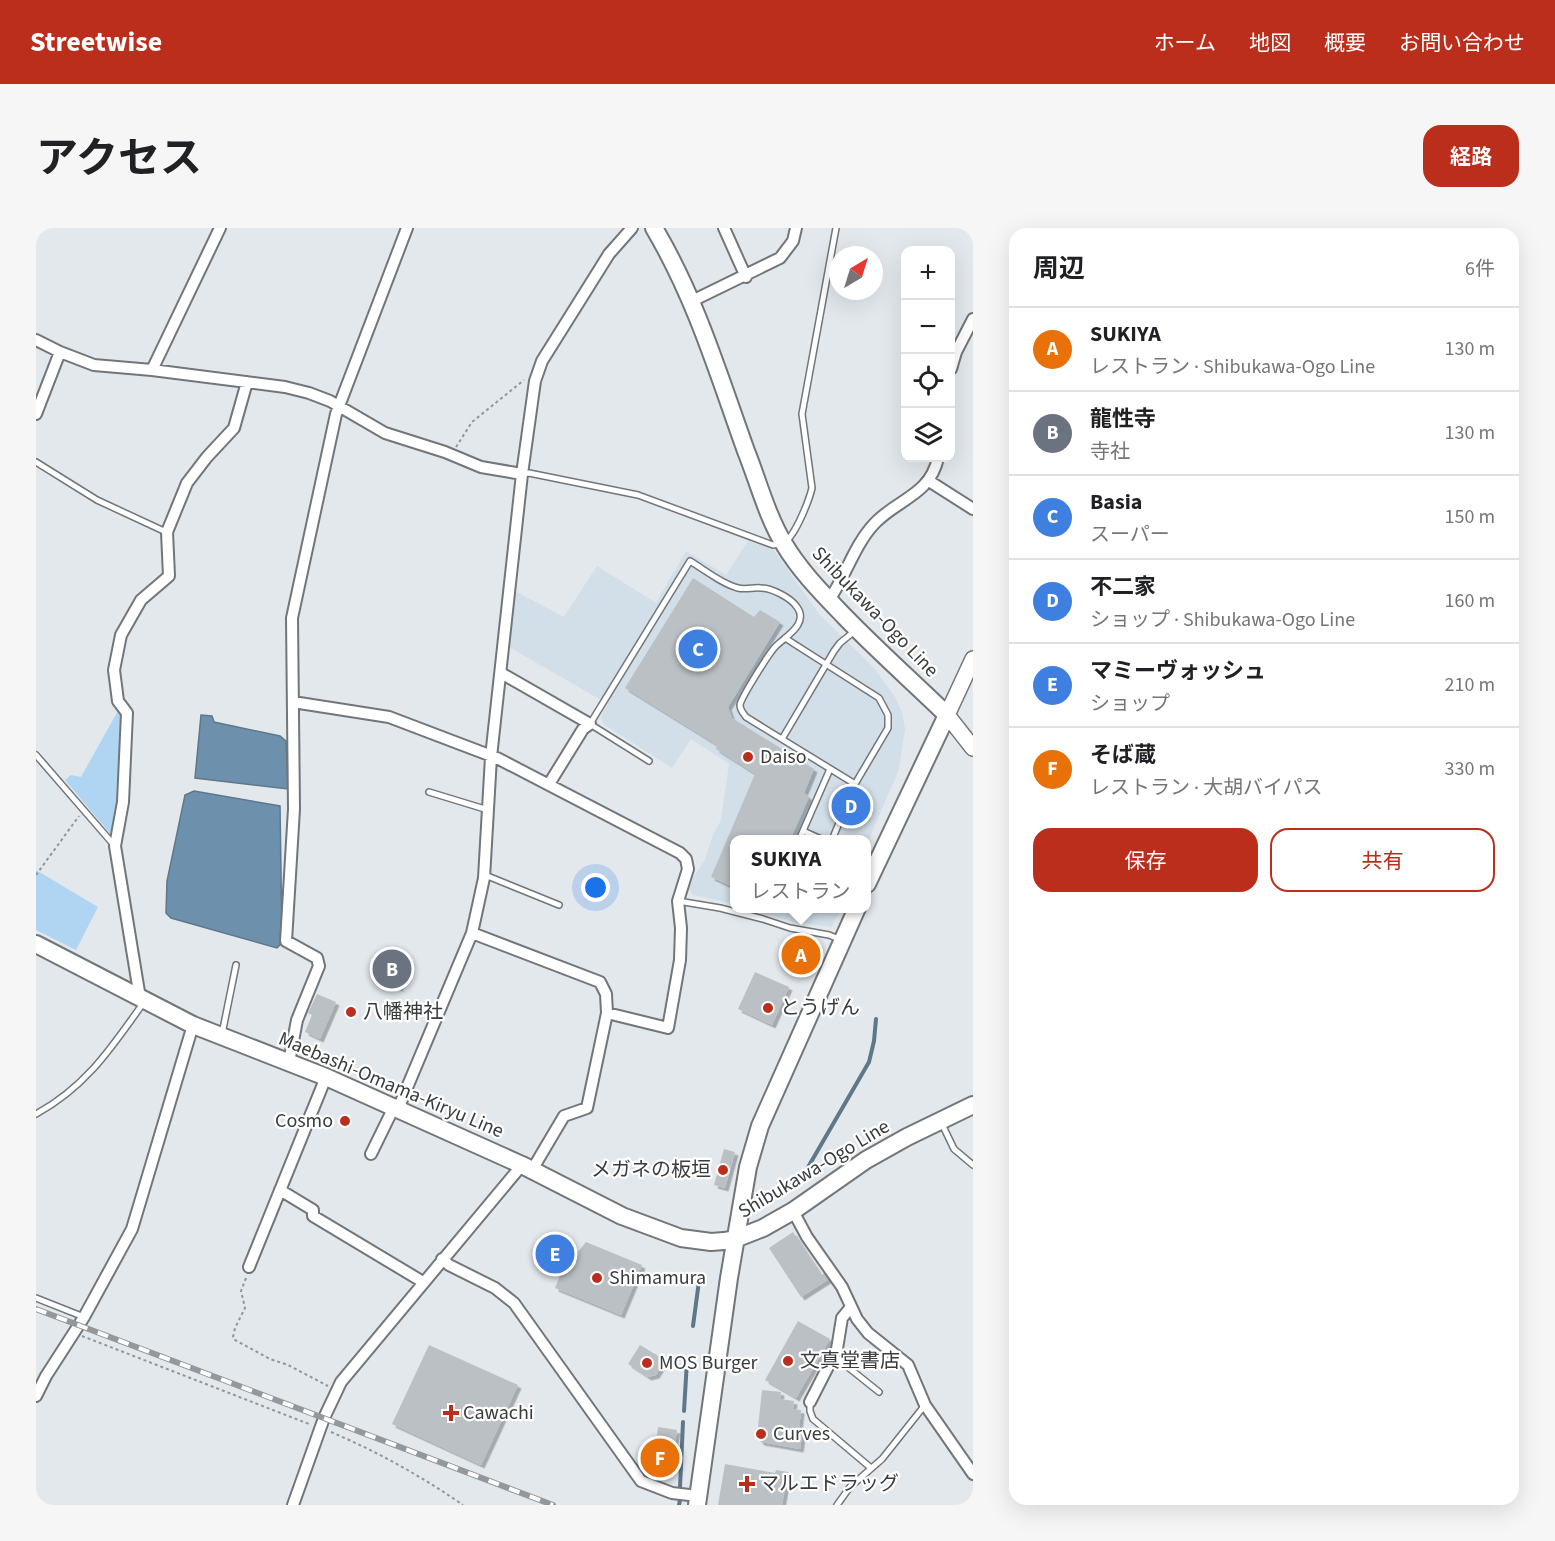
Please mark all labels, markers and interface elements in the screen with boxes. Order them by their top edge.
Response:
text: Streetwise [30,22,162,62]
text: ホーム [1154,28,1216,58]
text: 地図 [1249,28,1291,58]
text: 概要 [1324,28,1366,58]
text: お問い合わせ [1399,28,1525,58]
button: 経路 [1423,125,1519,187]
text: アクセス [36,129,202,189]
north arrow [829,246,883,300]
map controls [901,246,955,462]
button: + [901,246,955,300]
text: 周辺 [1033,250,1085,287]
text: 6件 [1465,255,1495,283]
button: − [901,300,955,354]
text: SUKIYA [1090,318,1161,350]
text: A [1047,335,1058,363]
text: 130 m [1445,335,1495,363]
text: レストラン · Shibukawa-Ogo Line [1090,353,1375,381]
button: locate [901,354,955,408]
text: 龍性寺 [1090,403,1156,435]
button: layers [901,408,955,462]
text: B [1046,419,1059,447]
text: 130 m [1445,419,1495,447]
text: 寺社 [1090,438,1130,466]
text: Basia [1090,486,1142,518]
text: C [1047,503,1058,531]
text: 150 m [1445,503,1495,531]
text: スーパー [1090,521,1170,549]
street label: Shibukawa-Ogo Line [805,540,945,684]
text: 不二家 [1090,571,1156,603]
text: D [1046,587,1059,615]
text: 160 m [1445,587,1495,615]
text: ショップ · Shibukawa-Ogo Line [1090,606,1355,634]
pin: C [678,626,718,672]
text: マミーヴォッシュ [1090,655,1266,687]
text: E [1047,671,1058,699]
text: 210 m [1445,671,1495,699]
text: ショップ [1090,690,1170,718]
text: そば蔵 [1090,739,1156,771]
place label: Daiso [760,743,807,771]
marker: Daiso [741,750,755,764]
text: F [1047,755,1058,783]
text: 330 m [1445,755,1495,783]
text: レストラン · 大胡バイパス [1090,774,1323,802]
pin: D [832,784,870,828]
button: 保存 [1033,828,1258,892]
button: 共有 [1270,828,1495,892]
popup [730,835,871,913]
text: SUKIYA [751,843,821,875]
your location [581,873,610,902]
text: レストラン [751,878,851,906]
pin: A [782,932,820,978]
pin: B [372,946,412,992]
place label: とうげん [780,994,860,1022]
place label: 八幡神社 [363,998,443,1026]
marker: とうげん [761,1001,775,1015]
marker: 八幡神社 [344,1005,358,1019]
street label: Maebashi-Omama-Kiryu Line [274,1025,508,1145]
place label: Cosmo [275,1107,333,1135]
street label: Shibukawa-Ogo Line [733,1113,895,1225]
marker: Cosmo [338,1114,352,1128]
place label: メガネの板垣 [591,1156,711,1184]
marker: メガネの板垣 [716,1163,730,1177]
pin: E [536,1232,574,1276]
place label: Shimamura [609,1264,706,1292]
marker: Shimamura [590,1271,604,1285]
place label: 文真堂書店 [800,1347,900,1375]
place label: MOS Burger [659,1349,758,1377]
marker: 文真堂書店 [781,1354,795,1368]
marker: MOS Burger [640,1356,654,1370]
place label: Cawachi [463,1399,534,1427]
marker: Cawachi [444,1406,458,1420]
place label: Curves [773,1420,830,1448]
marker: Curves [754,1427,768,1441]
pin: F [640,1436,680,1480]
place label: マルエドラッグ [759,1470,899,1498]
marker: マルエドラッグ [740,1477,754,1491]

